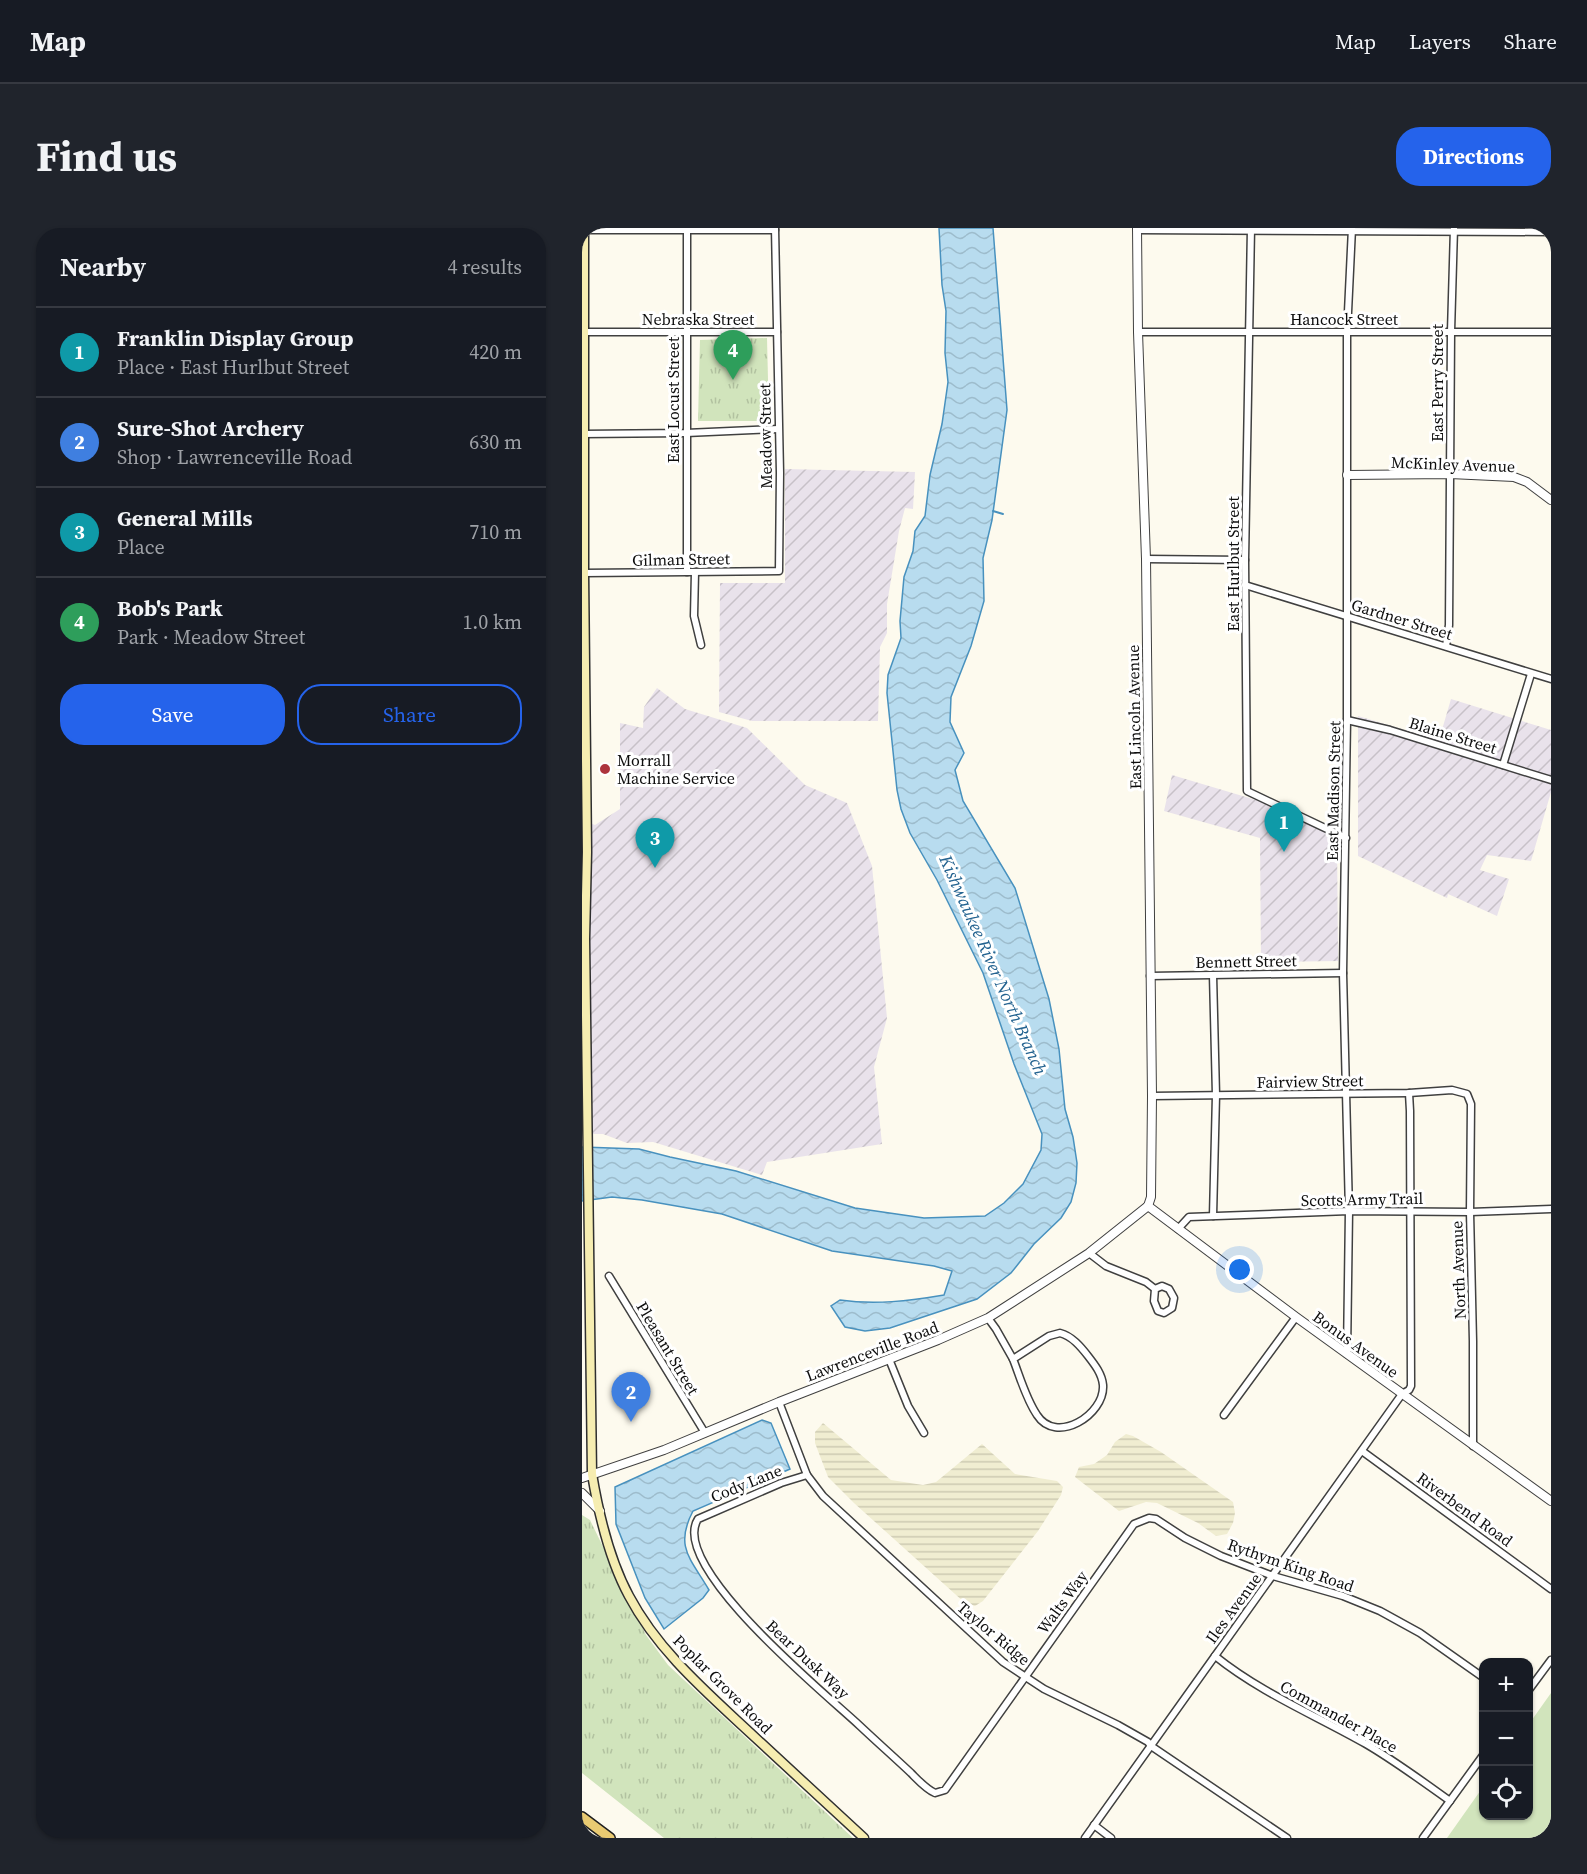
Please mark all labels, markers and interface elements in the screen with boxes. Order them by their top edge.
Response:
text: Map [30,22,86,60]
text: Map [1335,27,1376,56]
text: Layers [1409,27,1471,56]
text: Share [1504,27,1557,56]
text: Find us [36,127,177,185]
button: Directions [1396,127,1551,186]
text: Nearby [60,249,146,285]
text: 4 results [447,253,522,281]
street label: Nebraska Street [642,308,755,330]
street label: Hancock Street [1290,308,1399,330]
text: Franklin Display Group [117,323,353,353]
street label: East Perry Street [1426,323,1448,442]
pin: 4 [714,330,752,380]
street label: East Locust Street [662,336,684,463]
text: 1 [74,338,85,366]
text: 420 m [469,338,522,366]
text: Place · East Hurlbut Street [117,353,349,381]
street label: Meadow Street [753,382,777,489]
text: Sure-Shot Archery [117,413,304,443]
text: 2 [74,428,85,456]
text: 630 m [469,428,522,456]
text: Shop · Lawrenceville Road [117,443,352,471]
street label: McKinley Avenue [1391,451,1515,477]
street label: East Hurlbut Street [1222,496,1244,632]
text: General Mills [117,503,252,533]
text: 3 [74,518,85,546]
text: 710 m [469,518,522,546]
text: Place [117,533,165,561]
street label: Gilman Street [632,547,731,571]
text: Bob's Park [117,593,223,623]
street label: Gardner Street [1349,593,1456,645]
text: 4 [74,608,85,636]
text: 1.0 km [462,608,522,636]
text: Park · Meadow Street [117,623,305,651]
street label: East Lincoln Avenue [1122,644,1146,790]
button: Save [60,684,285,745]
button: Share [297,684,522,745]
street label: Blaine Street [1407,711,1500,759]
street label: East Madison Street [1321,720,1345,861]
place label: Morrall Machine Service [617,749,735,789]
marker: Morrall Machine Service [598,762,612,776]
pin: 1 [1264,802,1304,852]
pin: 3 [636,818,674,868]
water label: Kishwaukee River North Branch [933,850,1054,1079]
street label: Bennett Street [1195,949,1298,973]
street label: Fairview Street [1257,1069,1364,1093]
street label: Scotts Army Trail [1301,1187,1424,1211]
street label: North Avenue [1445,1220,1471,1320]
your location [1225,1255,1254,1284]
street label: Pleasant Street [631,1297,705,1399]
street label: Bonus Avenue [1309,1305,1403,1383]
street label: Lawrenceville Road [803,1316,941,1386]
pin: 2 [611,1372,650,1422]
street label: Cody Lane [707,1459,785,1507]
street label: Riverbend Road [1413,1467,1517,1551]
street label: Rythym King Road [1225,1533,1357,1597]
street label: Walts Way [1032,1565,1093,1638]
street label: Iles Avenue [1200,1568,1266,1648]
street label: Taylor Ridge [953,1596,1035,1670]
street label: Bear Dusk Way [762,1615,855,1704]
street label: Poplar Grove Road [668,1629,778,1739]
map controls [1479,1658,1533,1820]
button: + [1479,1658,1533,1712]
street label: Commander Place [1276,1675,1402,1757]
button: − [1479,1712,1533,1766]
button: locate [1479,1766,1533,1820]

